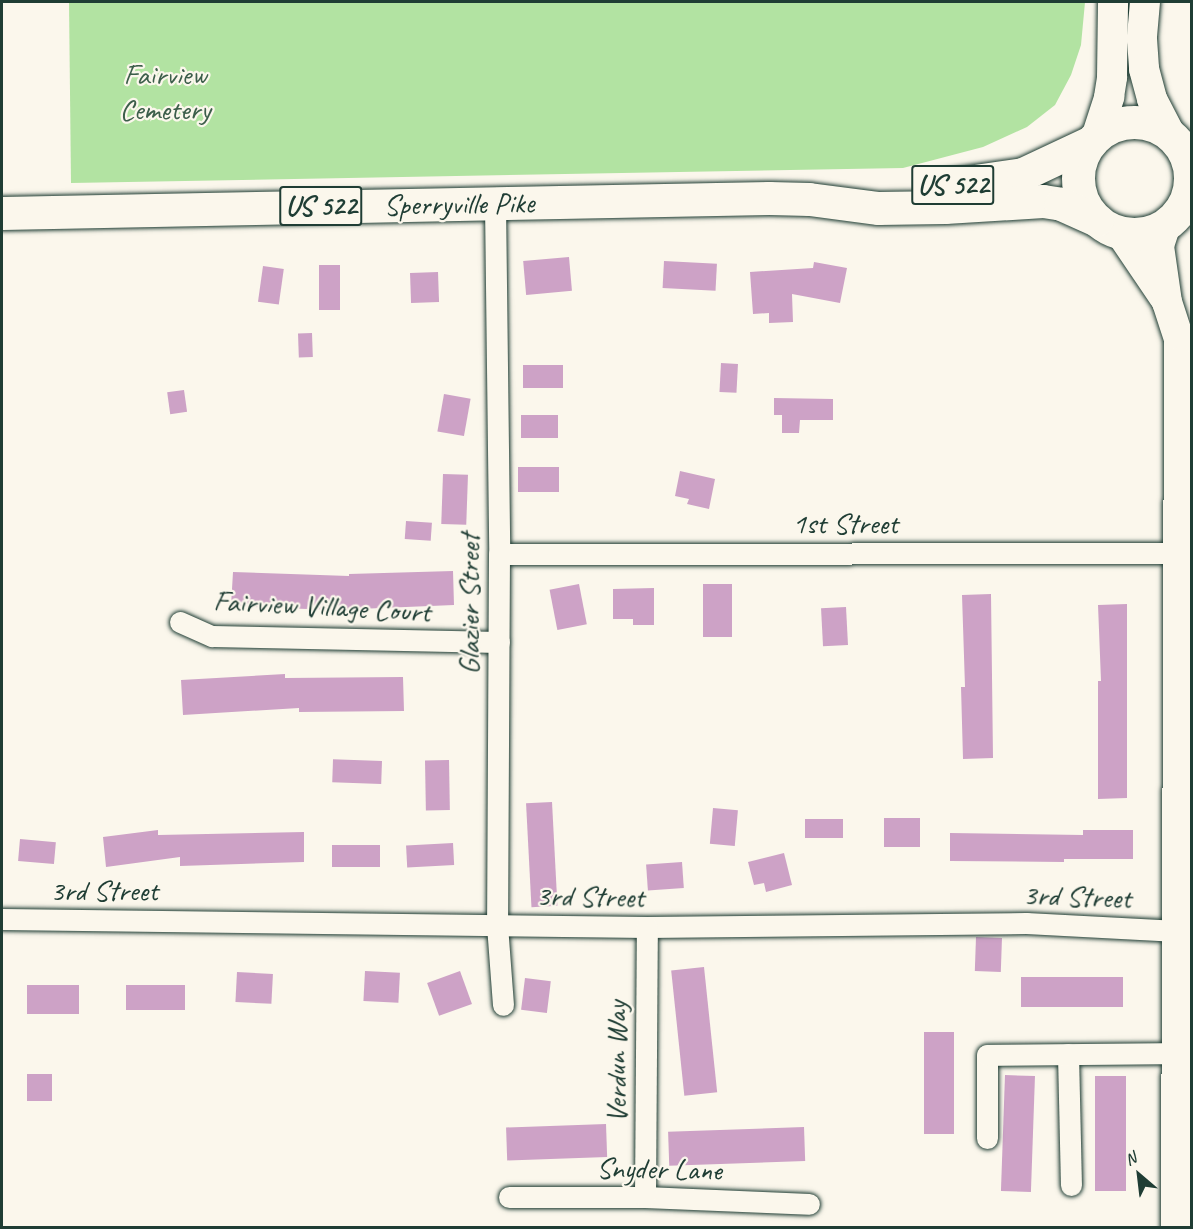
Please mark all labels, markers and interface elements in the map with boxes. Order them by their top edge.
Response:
park label: Fairview Cemetery [119,56,211,127]
road number: US 522 [911,160,995,210]
road number: US 522 [279,181,363,231]
street label: Sperryville Pike [383,185,535,223]
street label: 1st Street [792,505,898,541]
street label: Glazier Street [451,533,487,675]
street label: Fairview Village Court [213,582,431,630]
street label: 3rd Street [50,872,158,908]
street label: 3rd Street [1022,876,1132,916]
street label: 3rd Street [535,877,645,915]
street label: Verdun Way [598,1001,634,1123]
north arrow [1109,1145,1169,1205]
text: N [1121,1148,1140,1170]
street label: Snyder Lane [595,1150,723,1188]

